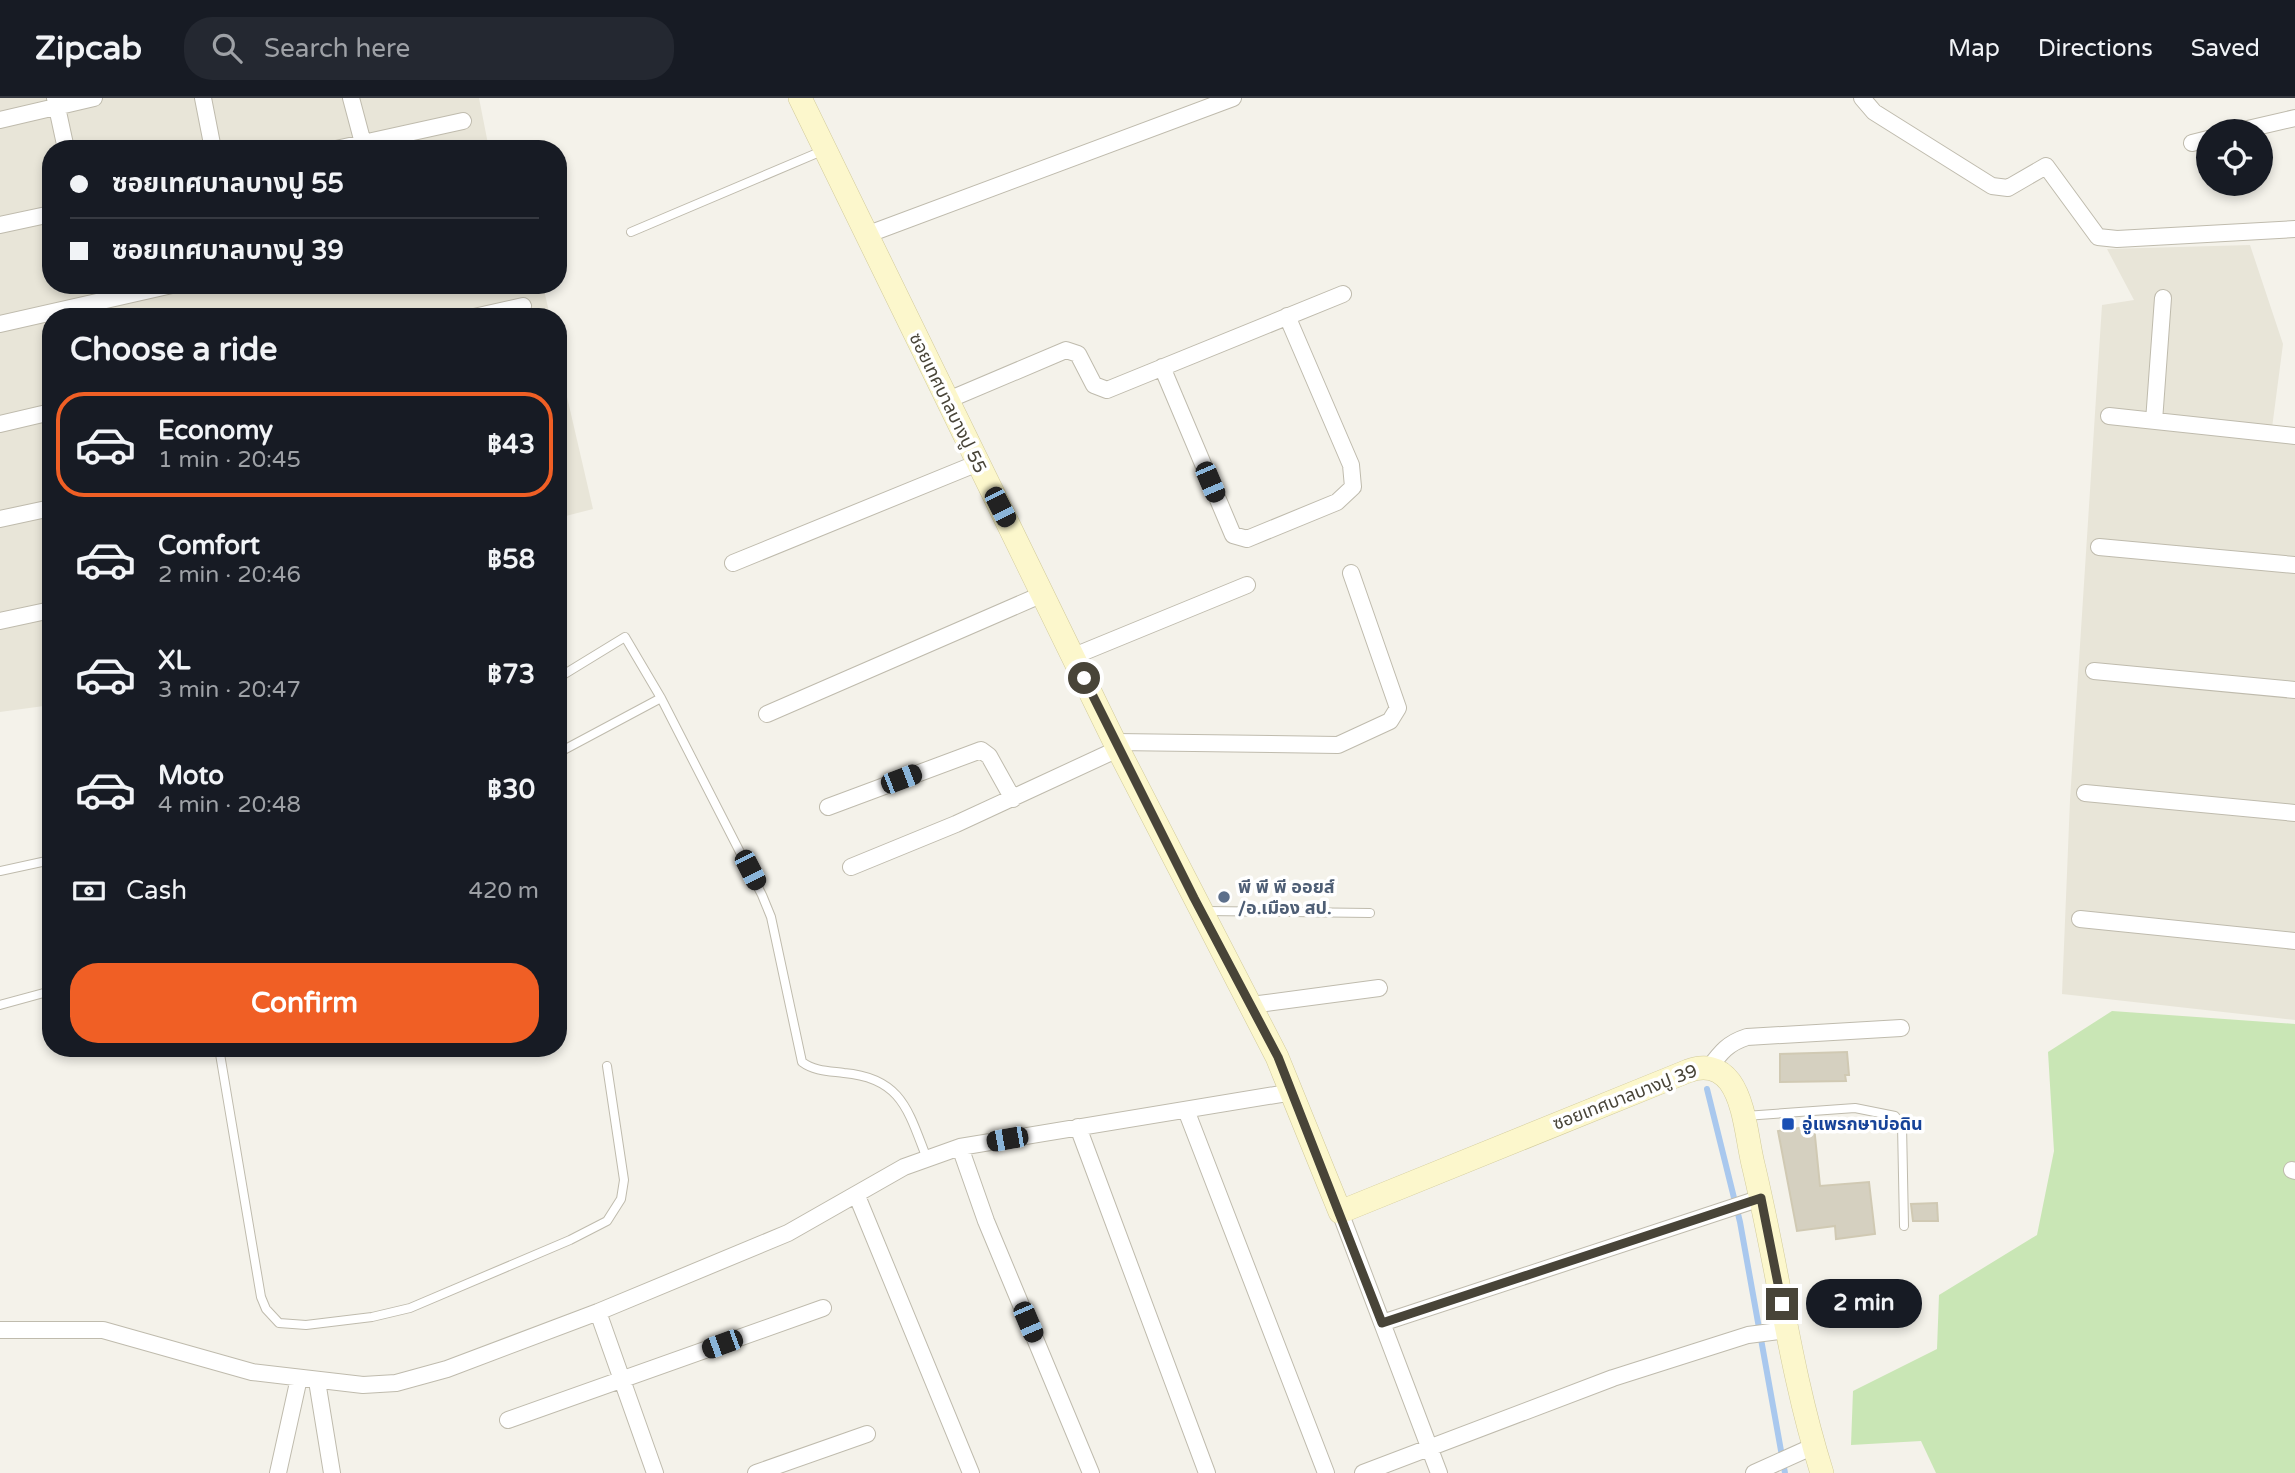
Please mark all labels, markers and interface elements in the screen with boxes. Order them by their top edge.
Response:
search box [184,17,674,80]
text: Zipcab [35,29,142,68]
icon: search [208,29,246,67]
text: Search here [264,33,410,64]
text: Map [1948,34,2000,63]
text: Directions [2038,34,2153,63]
text: Saved [2191,34,2260,63]
map controls [2196,119,2273,196]
button: locate [2196,119,2273,196]
text: ซอยเทศบาลบางปู 55 [112,168,344,199]
text: ซอยเทศบาลบางปู 39 [112,235,344,266]
street label: ซอยเทศบาลบางปู 55 [904,329,991,477]
text: Choose a ride [70,331,277,369]
icon: car [74,413,137,476]
text: Economy [158,415,273,446]
text: ฿43 [487,429,535,460]
text: 1 min · 20:45 [158,446,301,474]
car [1193,459,1228,505]
car [982,484,1019,530]
icon: car [74,528,137,591]
text: Comfort [158,530,260,561]
text: ฿58 [487,544,535,575]
text: 2 min · 20:46 [158,561,301,589]
icon: car [74,643,137,706]
text: XL [158,645,190,676]
text: ฿73 [487,659,535,690]
route start [1068,662,1100,694]
text: 3 min · 20:47 [158,676,301,704]
icon: car [74,758,137,821]
text: Moto [158,760,224,791]
car [878,762,925,796]
text: ฿30 [487,774,535,805]
text: 4 min · 20:48 [158,791,301,819]
car [732,847,769,893]
icon: cash [70,872,108,910]
text: Cash [126,875,187,906]
place label: พี พี พี ออยส์ /อ.เมือง สป. [1238,876,1335,919]
text: 420 m [469,877,539,905]
marker: พี พี พี ออยส์ /อ.เมือง สป. [1216,889,1232,905]
button: Confirm [70,963,539,1043]
street label: ซอยเทศบาลบางปู 39 [1550,1059,1701,1136]
place label: อู่แพรกษาบ่อดิน [1802,1113,1923,1135]
marker: อู่แพรกษาบ่อดิน [1780,1116,1796,1132]
car [985,1125,1030,1153]
callout: 2 min [1806,1280,1922,1328]
route end [1766,1288,1798,1320]
text: 2 min [1833,1289,1895,1317]
car [1011,1299,1046,1345]
car [699,1327,746,1361]

